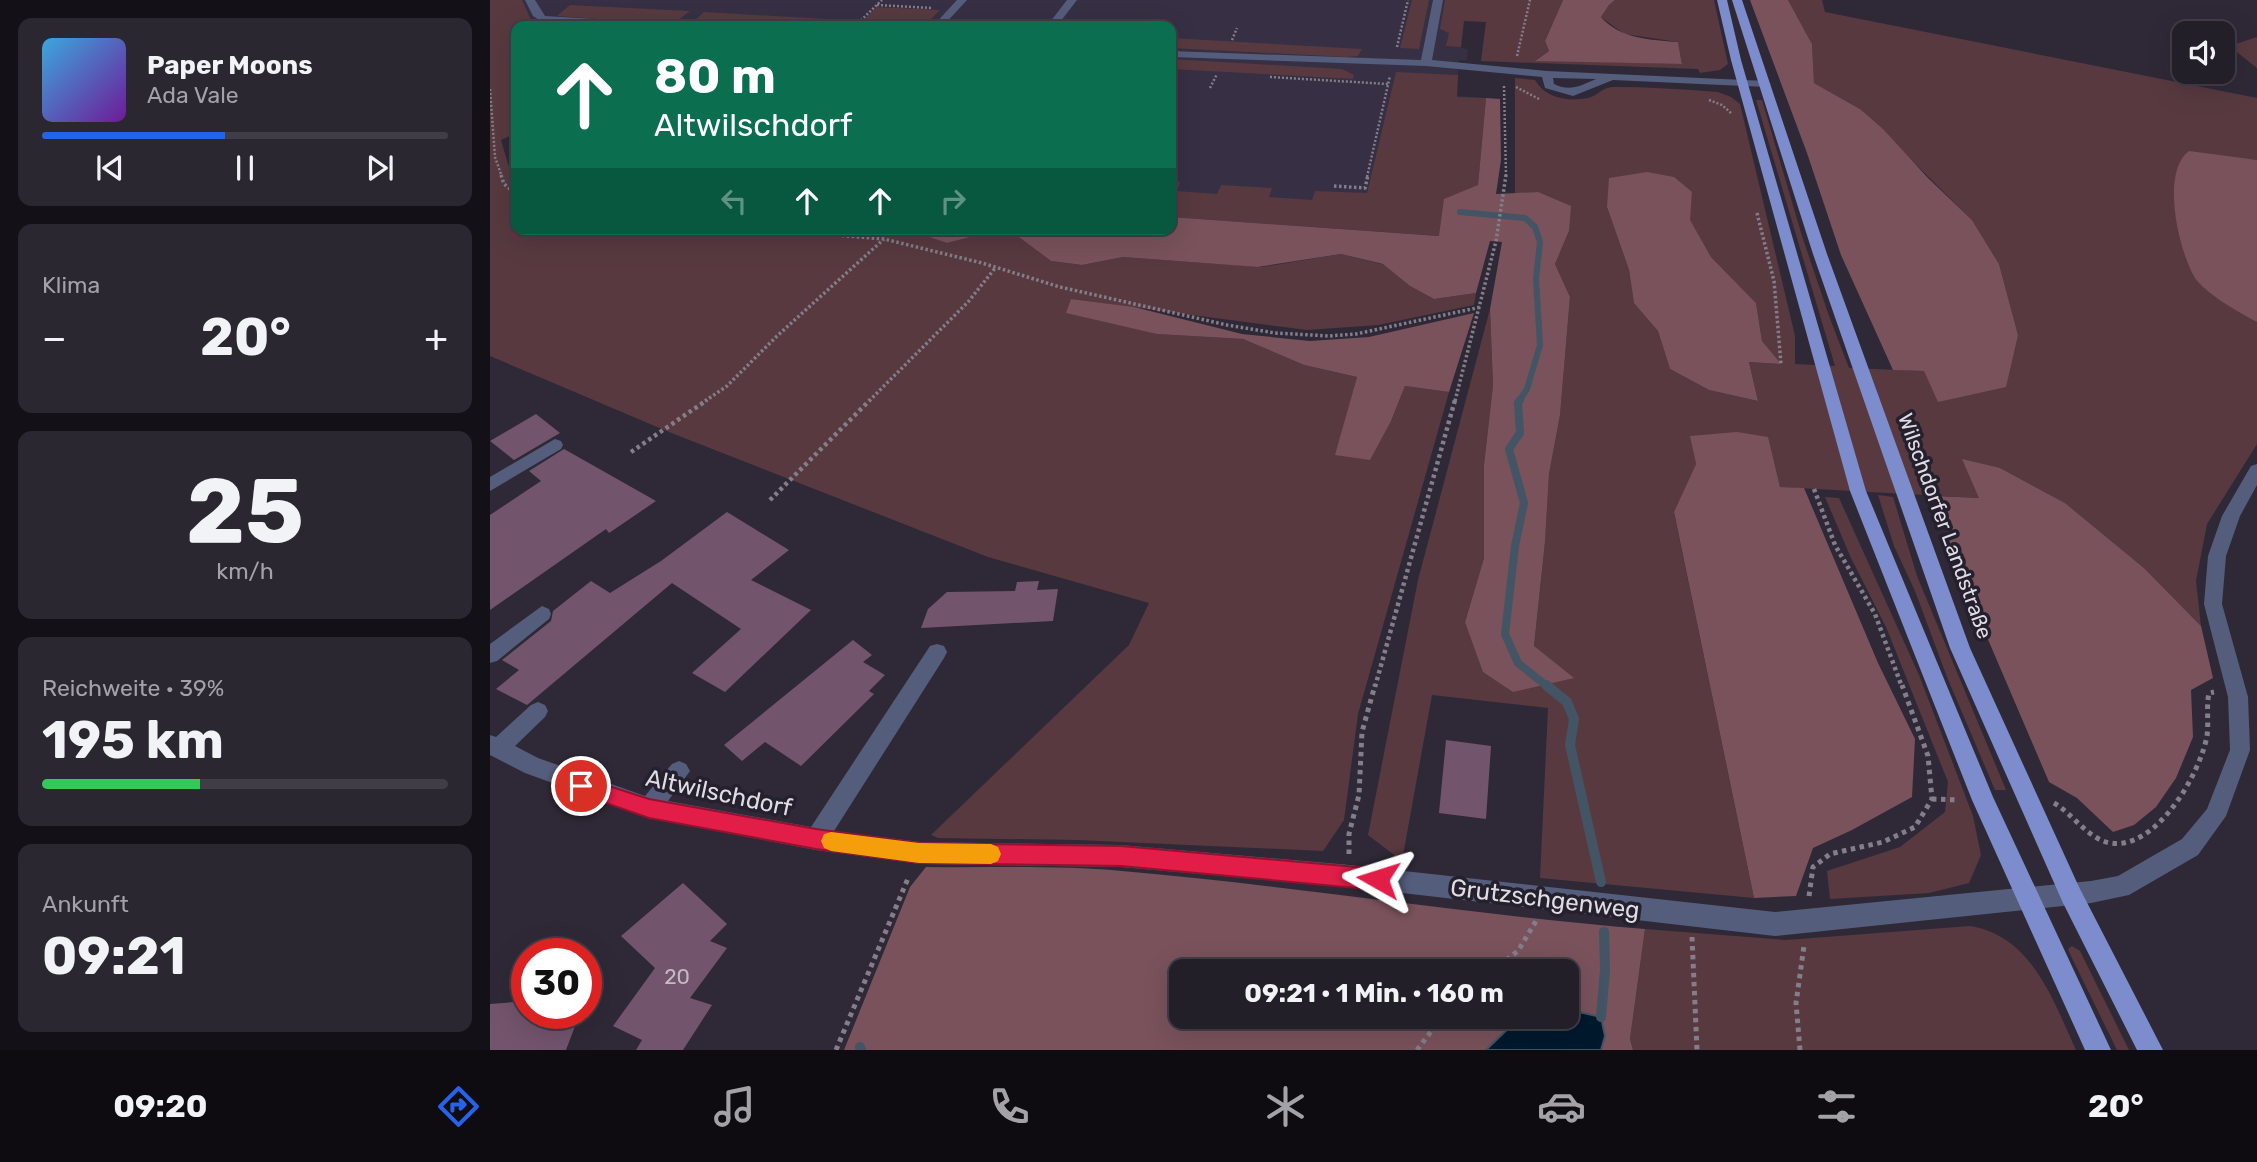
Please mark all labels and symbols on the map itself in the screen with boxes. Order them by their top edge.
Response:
street label: Wilschdorfer Landstraße [1893,410,1998,642]
pin [551,756,611,816]
street label: Altwilschdorf [643,764,795,822]
position arrow [1341,842,1415,916]
street label: Grutzschgenweg [1449,873,1641,925]
speed limit sign: 30 [511,938,602,1029]
house number: 20 [664,964,690,989]

